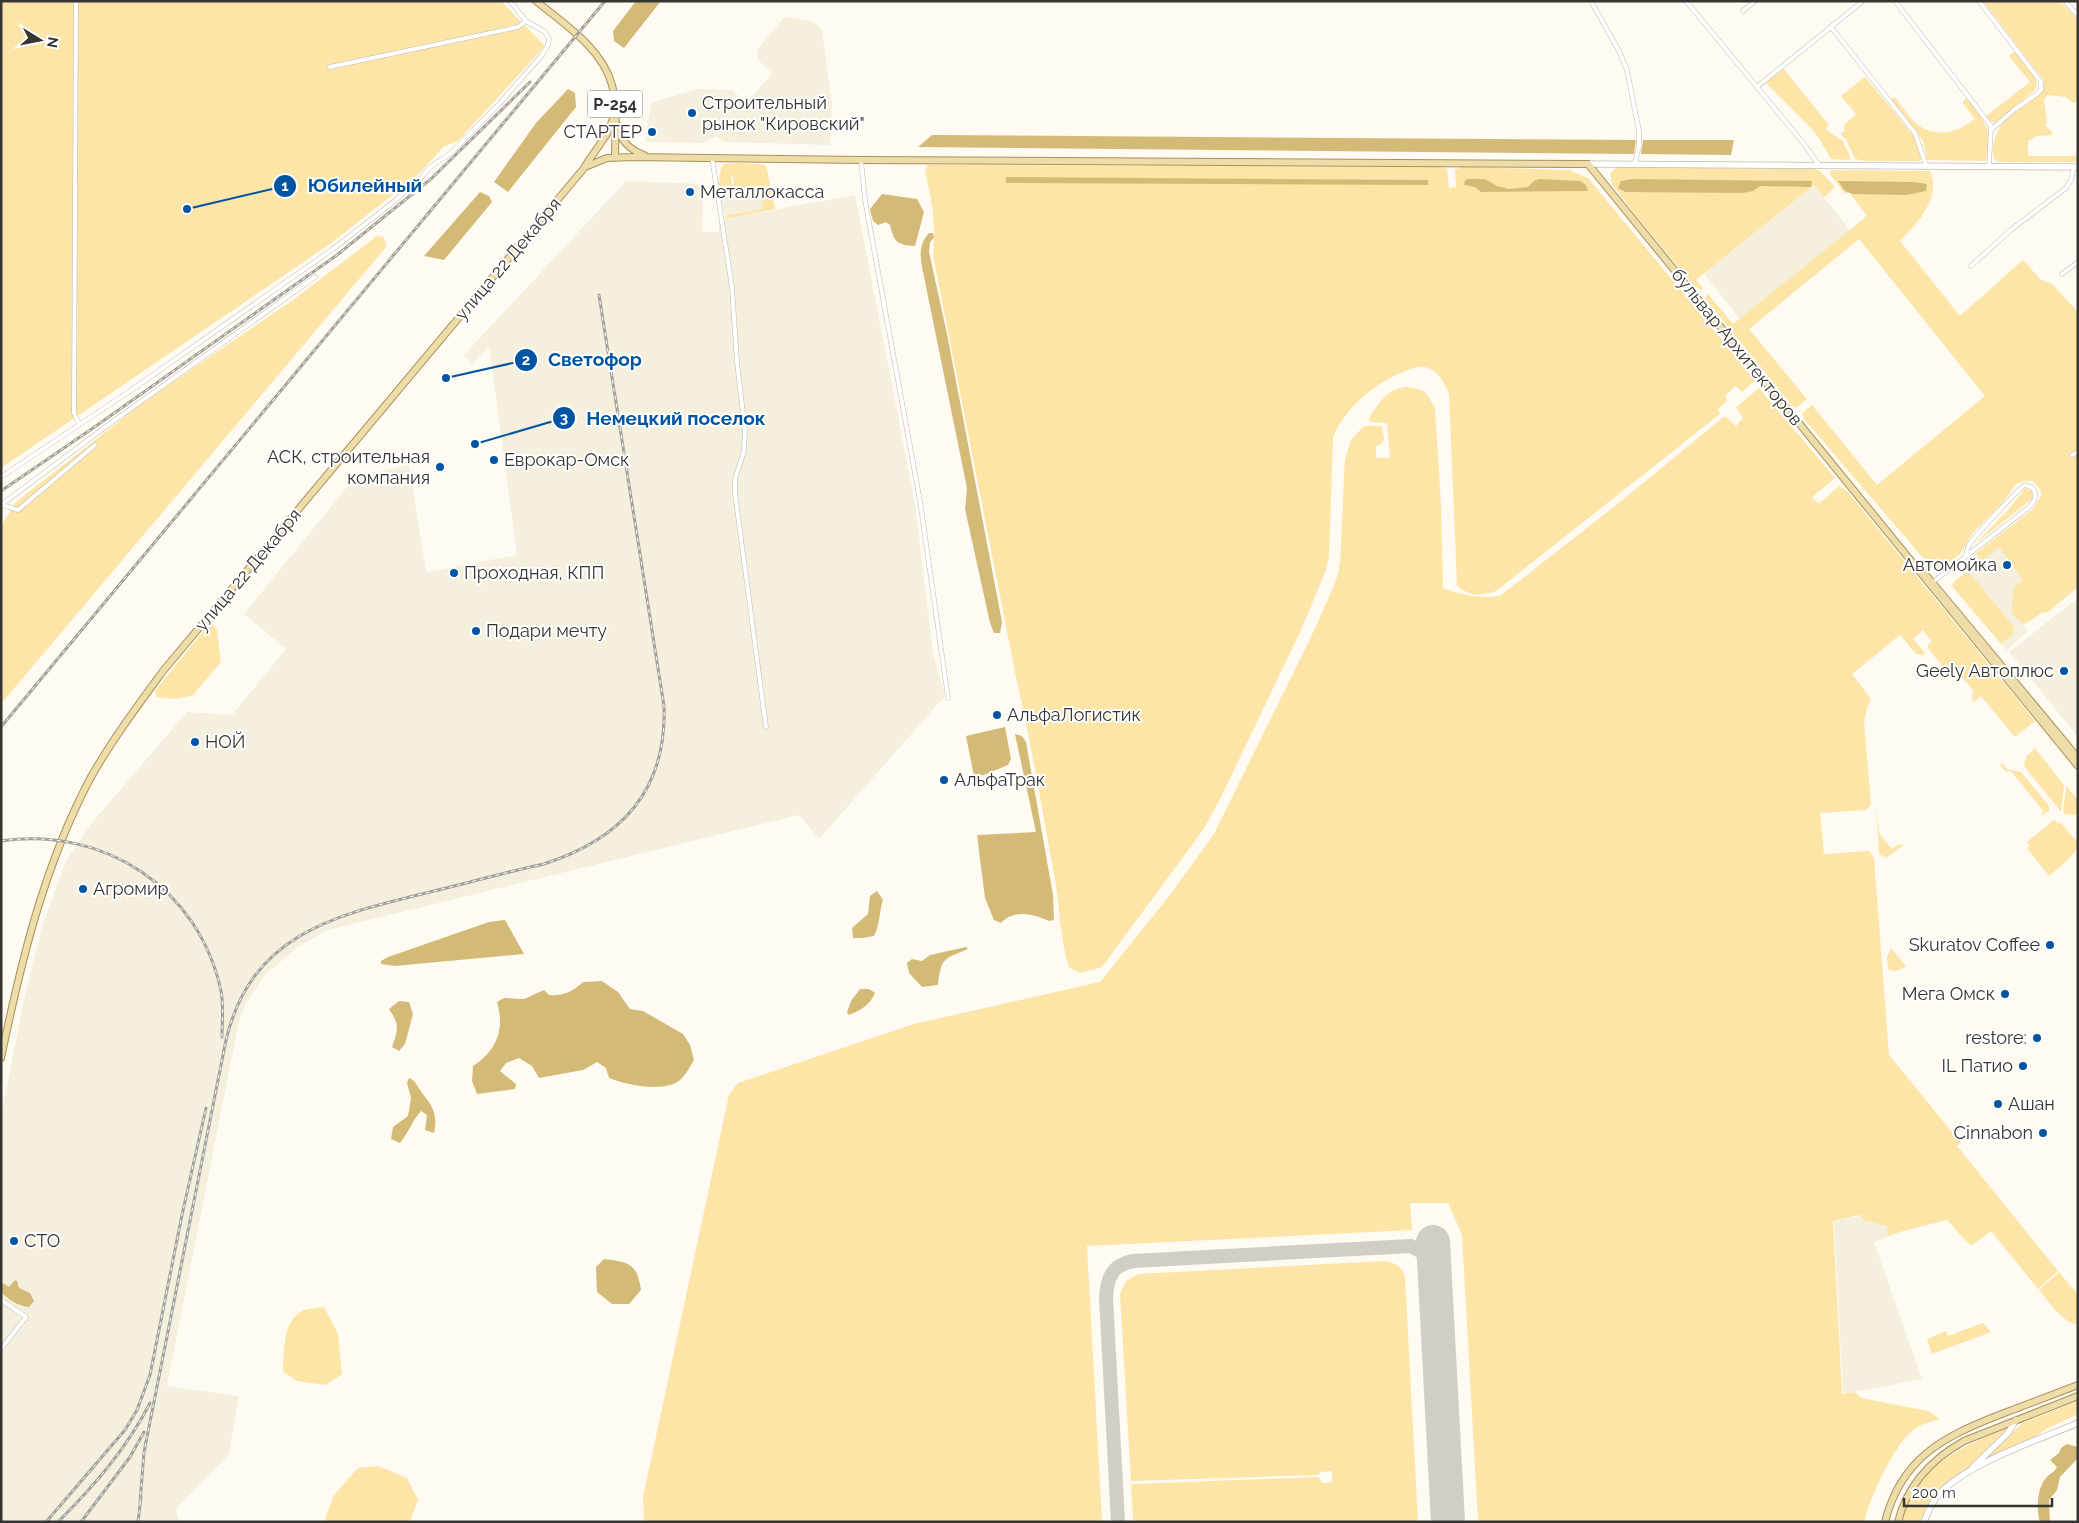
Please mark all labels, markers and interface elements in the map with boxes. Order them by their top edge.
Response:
north arrow [15,15,65,65]
text: N [44,36,62,49]
road number: Р-254 [588,90,642,118]
place label: Строительный рынок "Кировский" [702,92,865,134]
marker: Строительный рынок "Кировский" [686,107,698,119]
place label: СТАРТЕР [563,121,642,142]
marker: СТАРТЕР [646,126,658,138]
callout: Юбилейный [273,169,432,203]
text: Юбилейный [308,174,422,196]
text: 1 [281,177,289,195]
place label: Металлокасса [700,181,824,202]
marker: Металлокасса [684,186,696,198]
street label: улица 22 Декабря [450,193,565,324]
street label: бульвар Архитекторов [1667,264,1807,430]
callout: Светофор [513,343,652,377]
text: Светофор [548,348,642,370]
text: 2 [522,351,530,369]
callout: Немецкий поселок [551,401,776,435]
text: Немецкий поселок [586,407,766,429]
text: 3 [560,409,568,427]
place label: АСК, строительная компания [267,446,430,488]
place label: Еврокар-Омск [504,449,629,470]
marker: Еврокар-Омск [488,454,500,466]
marker: АСК, строительная компания [434,461,446,473]
street label: улица 22 Декабря [190,504,305,635]
place label: Автомойка [1903,554,1997,575]
marker: Автомойка [2001,559,2013,571]
place label: Проходная, КПП [464,562,604,583]
marker: Проходная, КПП [448,567,460,579]
place label: Подари мечту [486,620,607,641]
marker: Подари мечту [470,625,482,637]
place label: Geely Автоплюс [1916,660,2054,681]
marker: Geely Автоплюс [2058,665,2070,677]
place label: АльфаЛогистик [1007,704,1141,725]
marker: АльфаЛогистик [991,709,1003,721]
place label: НОЙ [205,731,245,752]
marker: НОЙ [189,736,201,748]
place label: АльфаТрак [954,769,1045,790]
marker: АльфаТрак [938,774,950,786]
place label: Агромир [93,878,169,899]
marker: Агромир [77,883,89,895]
place label: Skuratov Coffee [1909,934,2040,955]
marker: Skuratov Coffee [2044,939,2056,951]
place label: Мега Омск [1902,983,1995,1004]
marker: Мега Омск [1999,988,2011,1000]
place label: restore: [1965,1027,2027,1048]
marker: restore: [2031,1032,2043,1044]
place label: IL Патио [1941,1055,2013,1076]
marker: IL Патио [2017,1060,2029,1072]
place label: Ашан [2008,1093,2055,1114]
marker: Ашан [1992,1098,2004,1110]
place label: Cinnabon [1954,1122,2033,1143]
marker: Cinnabon [2037,1127,2049,1139]
place label: СТО [24,1230,60,1251]
marker: СТО [8,1235,20,1247]
scale bar [1904,1476,2052,1508]
text: 200 m [1912,1484,1956,1502]

